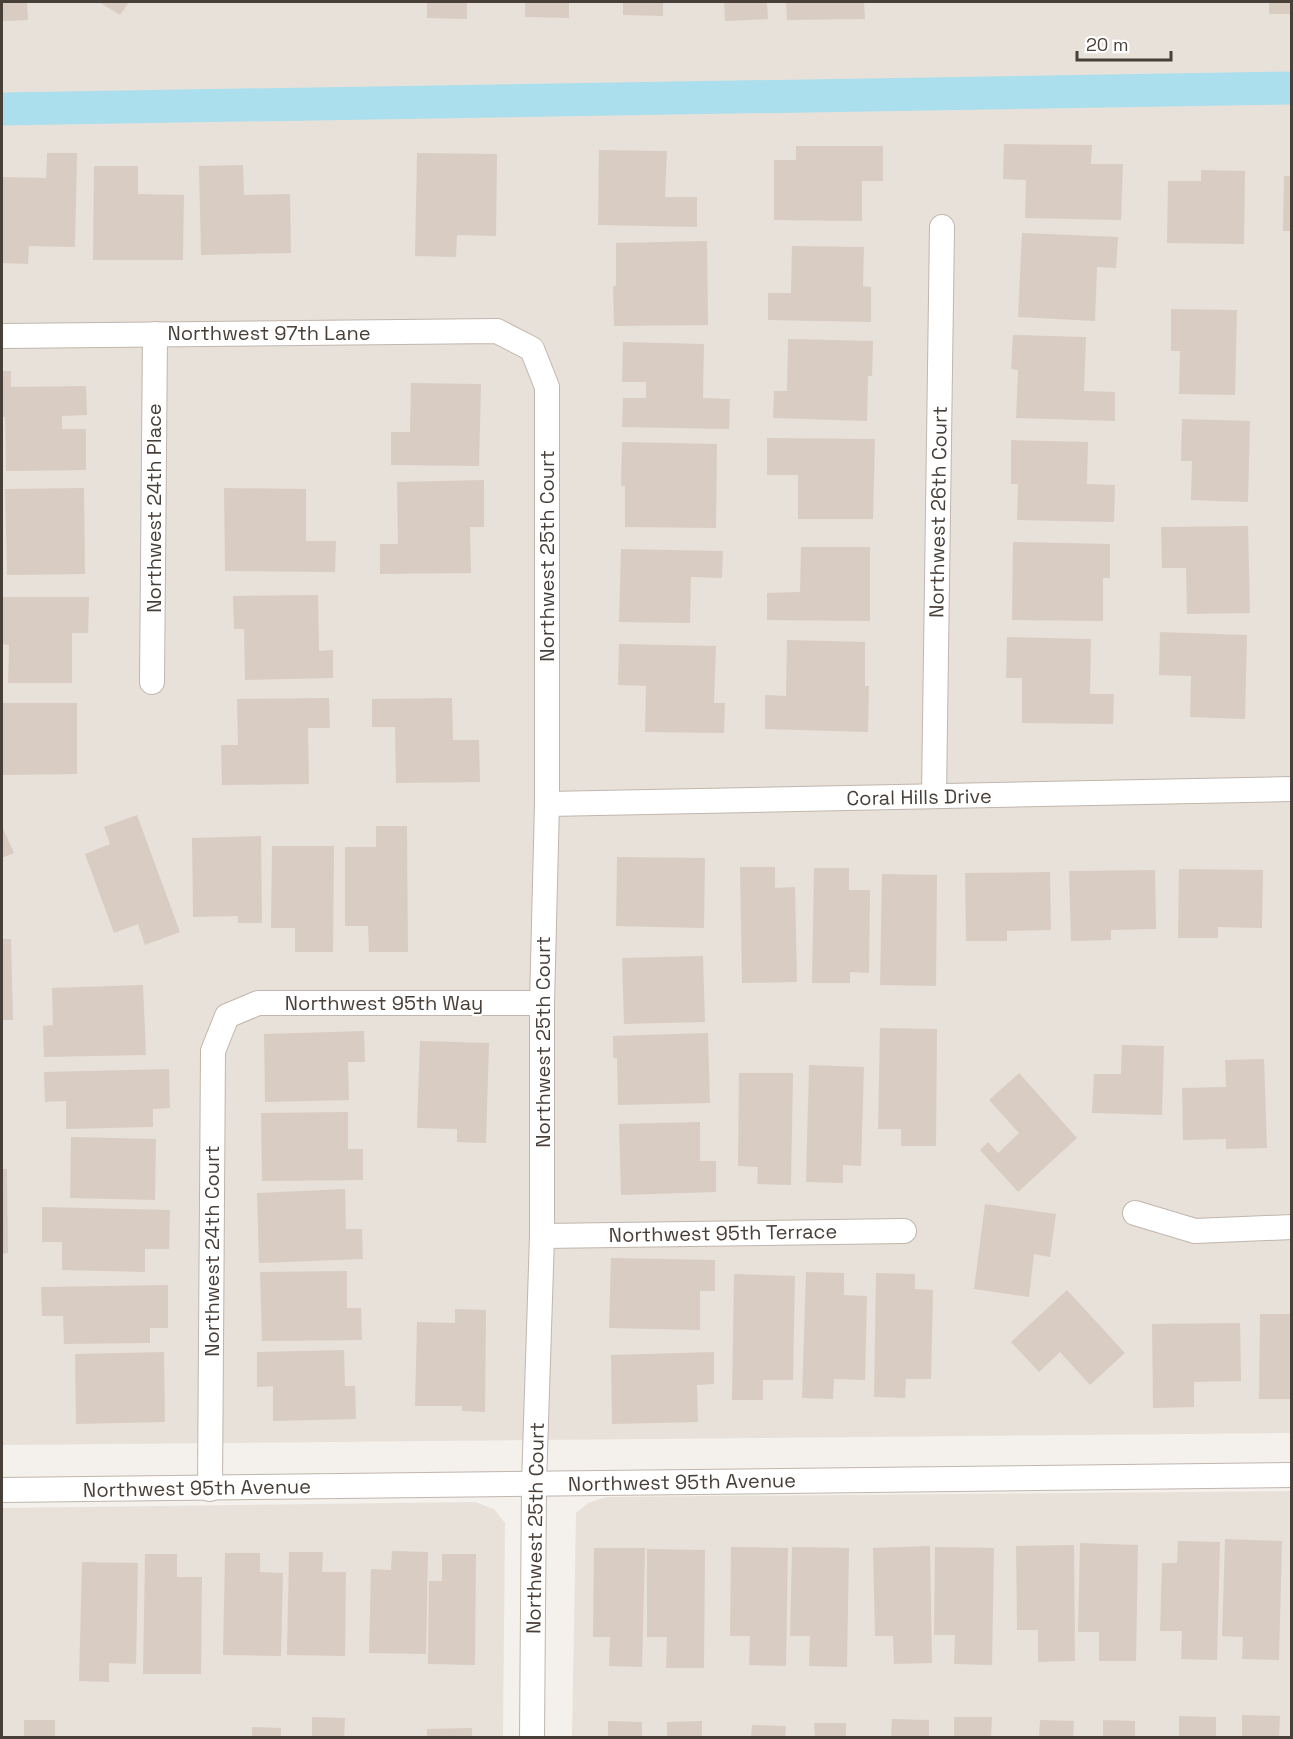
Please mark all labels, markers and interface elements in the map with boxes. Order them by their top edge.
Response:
scale bar [1077,24,1172,62]
text: 20 m [1086,33,1129,56]
street label: Northwest 97th Lane [167,320,371,346]
street label: Northwest 24th Place [141,403,167,613]
street label: Northwest 26th Court [923,406,953,618]
street label: Northwest 25th Court [534,450,560,662]
street label: Coral Hills Drive [846,783,992,811]
street label: Northwest 25th Court [530,936,556,1148]
street label: Northwest 95th Way [285,990,483,1016]
street label: Northwest 24th Court [199,1145,225,1357]
street label: Northwest 95th Terrace [609,1218,837,1248]
street label: Northwest 25th Court [520,1422,550,1634]
street label: Northwest 95th Avenue [568,1467,796,1497]
street label: Northwest 95th Avenue [83,1473,311,1503]

